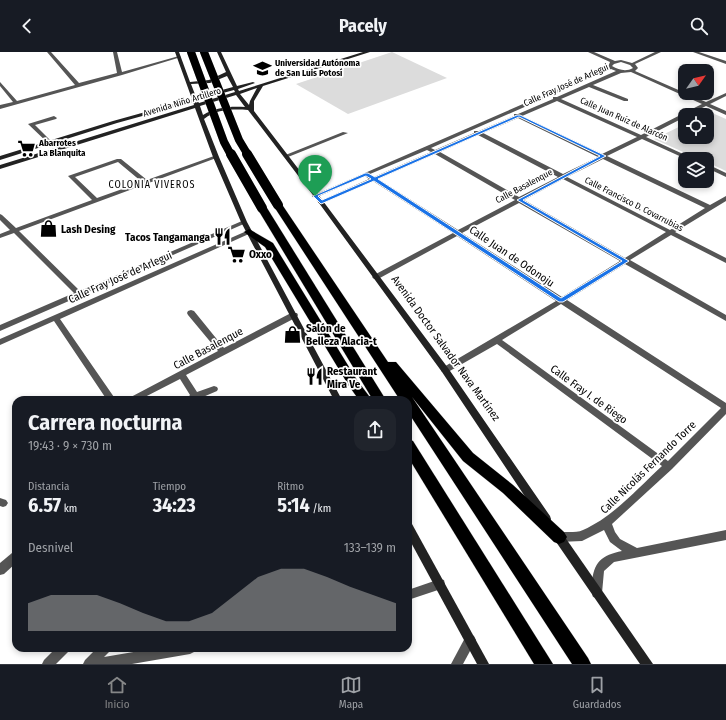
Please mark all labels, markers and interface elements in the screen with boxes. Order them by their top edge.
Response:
icon: back [16,15,38,37]
text: Pacely [339,15,387,37]
icon: search [688,15,710,37]
school or university icon: Universidad Autónoma de San Luis Potosí [252,58,272,78]
place label: Universidad Autónoma de San Luis Potosí [275,58,360,78]
street label: Calle Fray José de Arlegui [522,62,610,108]
north arrow [678,64,714,100]
map controls [678,64,714,188]
street label: Avenida Niño Artillero [142,85,222,119]
street label: Calle Juan Ruiz de Alarcón [579,95,670,143]
button: locate [678,108,714,144]
supermarket icon: Abarrotes La Blanquita [16,138,36,158]
place label: Abarrotes La Blanquita [38,138,86,158]
button: layers [678,152,714,188]
pin [298,155,332,196]
icon: arrive [304,161,326,183]
street label: Calle Basalenque [494,167,555,205]
street label: Calle Francisco D. Covarrubias [583,175,685,233]
district label: COLONIA VIVEROS [109,179,195,191]
shop icon: Lash Desing [38,219,58,239]
place label: Lash Desing [61,223,116,236]
street label: Calle Juan de Odonoju [467,223,557,290]
restaurant icon: Tacos Tangamanga [213,227,233,247]
place label: Tacos Tangamanga [125,231,211,244]
supermarket icon: Oxxo [226,244,246,264]
place label: Oxxo [249,248,272,261]
street label: Calle Fray José de Arlegui [66,249,174,306]
street label: Avenida Doctor Salvador Nava Martínez [389,273,503,424]
place label: Salón de Belleza Alacia-t [306,322,377,348]
shop icon: Salón de Belleza Alacia-t [283,324,303,344]
street label: Calle Basalenque [171,325,245,372]
street label: Calle Fray I. de Riego [548,362,630,427]
place label: Restaurant Mira Ve [327,365,377,391]
restaurant icon: Restaurant Mira Ve [304,367,324,387]
text: Carrera nocturna [28,409,182,436]
button: share [354,409,396,451]
street label: Calle Nicolás Fernando Torre [598,418,699,516]
text: 19:43 · 9 × 730 m [28,438,112,453]
text: Distancia [28,480,69,493]
text: Tiempo [153,480,186,493]
text: Ritmo [277,480,304,493]
text: 6.57 [28,493,61,517]
text: 34:23 [153,493,196,517]
text: 5:14 [277,493,310,517]
text: km [61,502,77,515]
text: /km [310,502,331,515]
text: Desnivel [28,540,73,555]
text: 133–139 m [344,540,396,555]
tab: Inicio [105,674,129,711]
tab: Mapa [339,674,363,711]
tab: Guardados [573,674,621,711]

